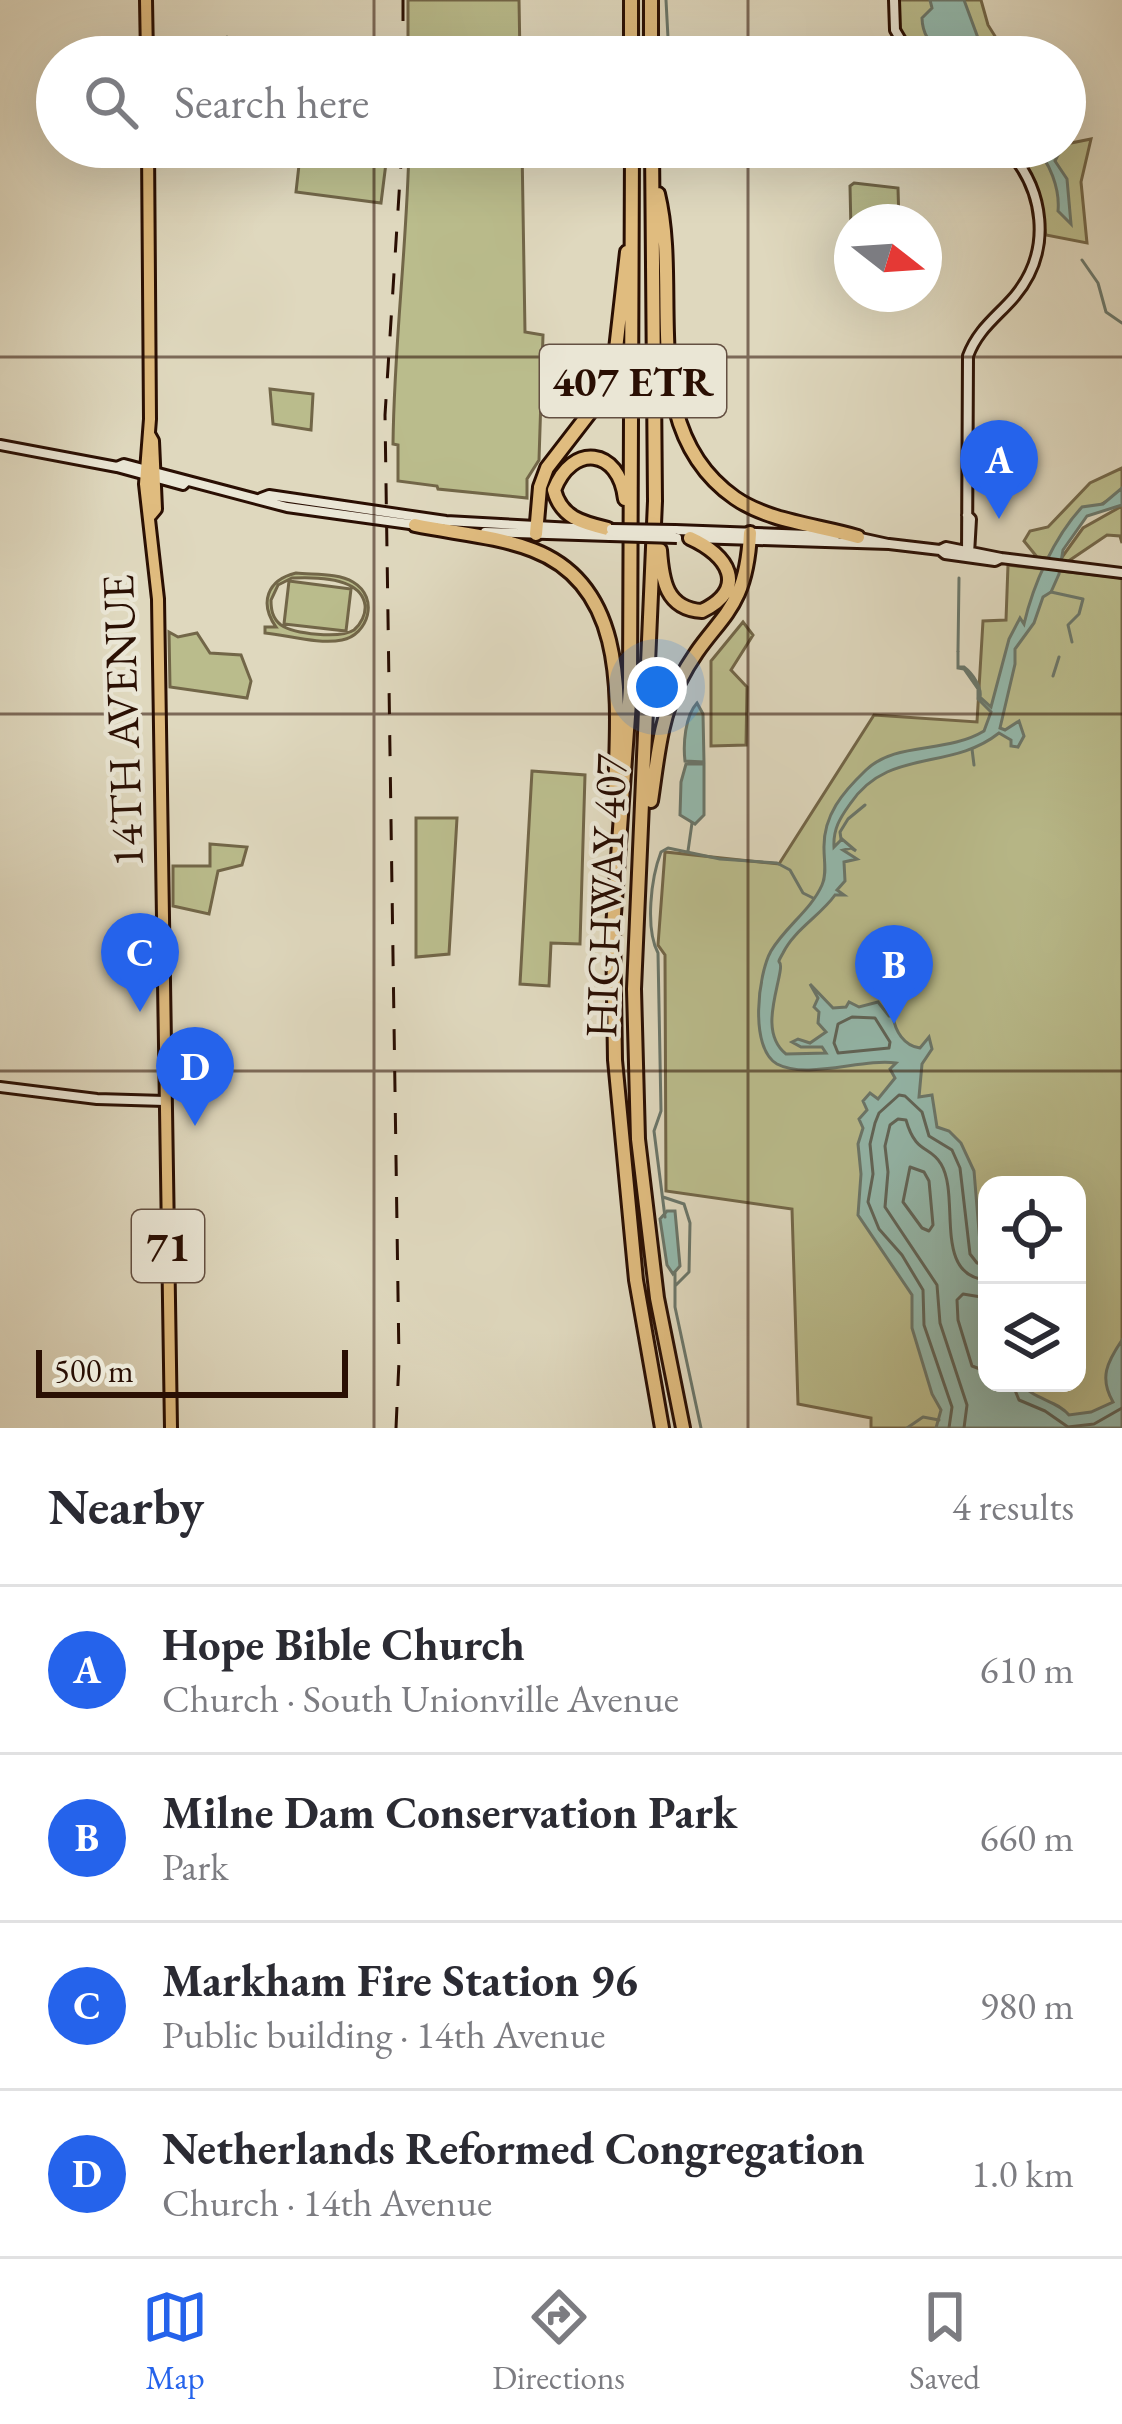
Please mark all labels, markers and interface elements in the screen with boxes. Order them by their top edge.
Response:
search box [36,36,1086,168]
icon: search [78,69,144,135]
text: Search here [174,73,369,131]
north arrow [834,204,942,312]
road number: 407 ETR [540,345,726,417]
pin: A [960,420,1038,519]
street label: 14TH AVENUE [88,573,156,869]
your location [627,657,687,717]
street label: HIGHWAY 407 [571,753,639,1039]
pin: C [101,913,179,1012]
pin: B [855,925,933,1024]
pin: D [156,1027,234,1126]
map controls [978,1176,1086,1392]
button: locate [978,1176,1086,1284]
road number: 71 [132,1210,204,1282]
button: layers [978,1284,1086,1392]
scale bar [36,1344,348,1397]
text: 500 m [54,1349,134,1392]
text: Nearby [48,1473,204,1539]
text: 4 results [952,1481,1074,1532]
text: Hope Bible Church [162,1615,525,1673]
text: A [73,1644,101,1695]
text: 610 m [980,1644,1074,1695]
text: Church · South Unionville Avenue [162,1673,679,1724]
text: Milne Dam Conservation Park [162,1783,737,1841]
text: B [75,1812,99,1863]
text: 660 m [980,1812,1074,1863]
text: Park [162,1841,228,1892]
text: Markham Fire Station 96 [162,1951,638,2009]
text: C [73,1980,101,2031]
text: 980 m [980,1980,1074,2031]
text: Public building · 14th Avenue [162,2009,605,2060]
text: Netherlands Reformed Congregation [162,2119,865,2177]
text: D [72,2148,102,2199]
text: 1.0 km [971,2148,1074,2199]
text: Church · 14th Avenue [162,2177,492,2228]
tab: Map [142,2284,208,2399]
tab: Directions [492,2284,625,2399]
tab: Saved [909,2284,980,2399]

